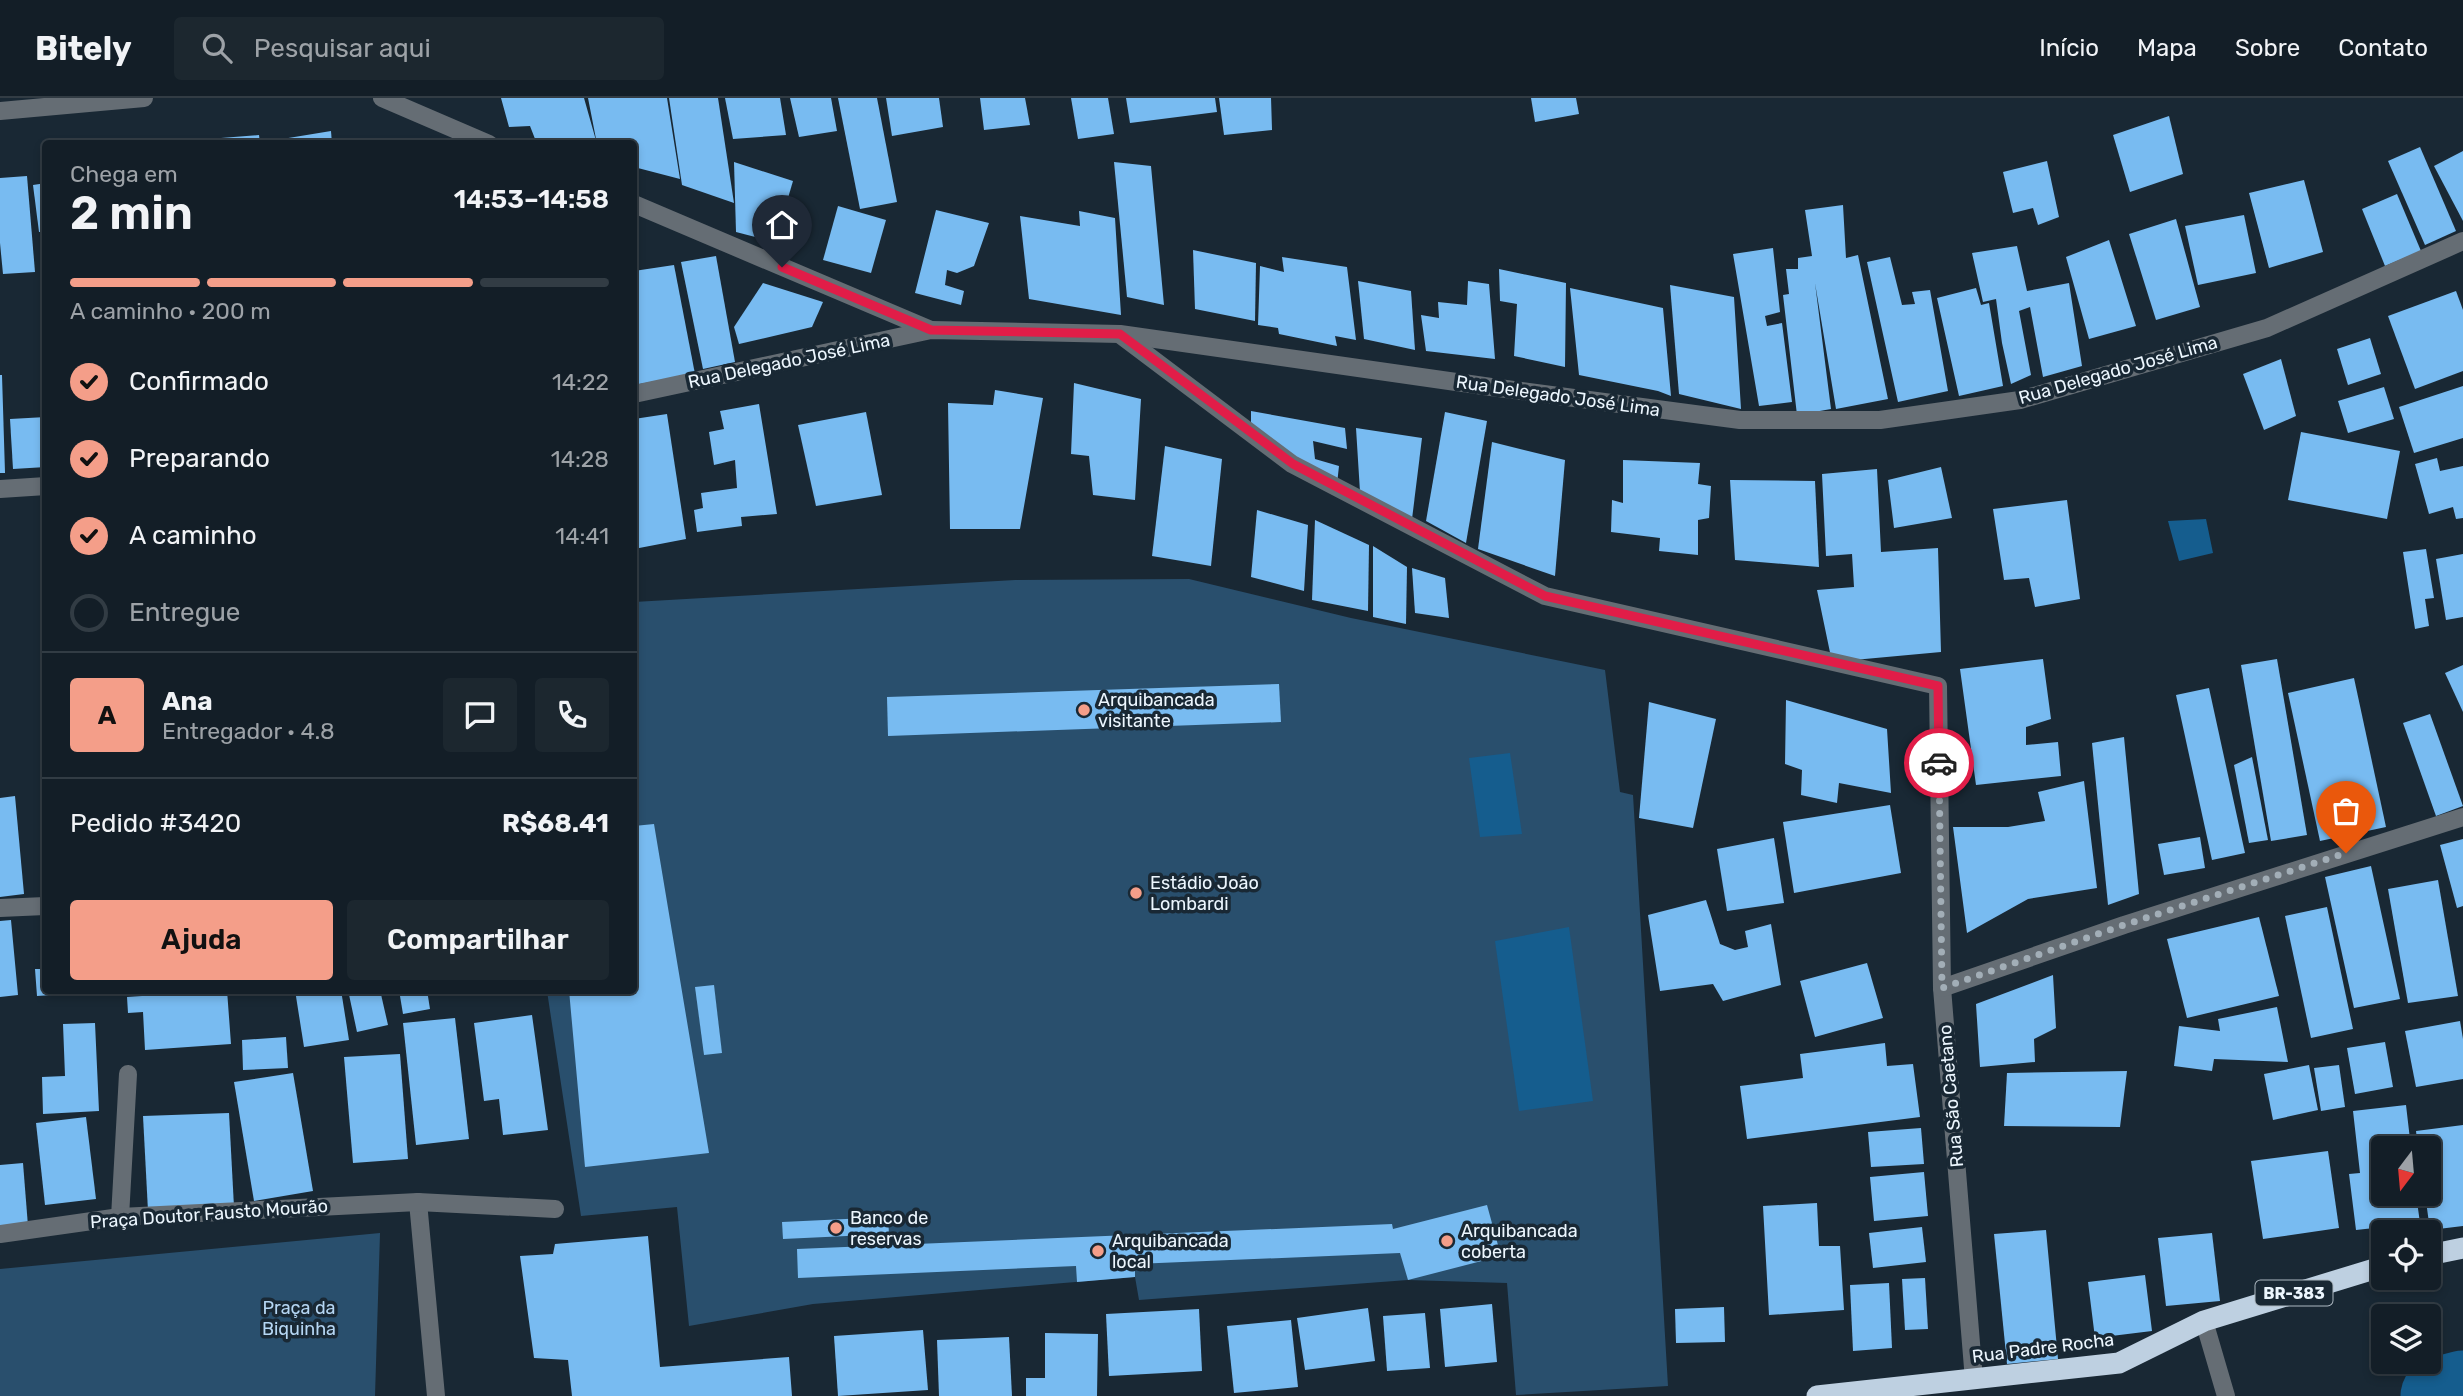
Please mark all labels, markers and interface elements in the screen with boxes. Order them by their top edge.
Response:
search box [174,17,664,80]
text: Bitely [35,29,132,68]
icon: search [198,29,236,67]
text: Pesquisar aqui [254,33,431,64]
text: Início [2039,34,2099,62]
text: Mapa [2137,34,2197,62]
text: Sobre [2235,34,2300,62]
text: Contato [2338,34,2428,62]
text: Chega em [70,160,178,188]
text: 14:53–14:58 [454,184,609,215]
text: 2 min [70,186,193,241]
pin [752,195,812,267]
icon: home [763,206,801,244]
text: A caminho · 200 m [70,297,271,325]
street label: Rua Delegado José Lima [686,329,892,393]
street label: Rua Delegado José Lima [2016,331,2220,409]
icon: check [70,363,108,401]
text: Confirmado [129,366,269,397]
text: 14:22 [552,368,609,396]
street label: Rua Delegado José Lima [1455,371,1661,421]
icon: check [70,440,108,478]
text: Preparando [129,443,270,474]
text: 14:28 [551,445,609,473]
icon: check [70,517,108,555]
text: A caminho [129,520,257,551]
text: 14:41 [555,522,609,550]
text: Entregue [129,597,240,628]
button: chat [443,678,517,752]
button: phone [535,678,609,752]
text: Ana [162,686,213,717]
place label: Arquibancada visitante [1098,689,1215,732]
text: A [98,700,116,731]
marker: Arquibancada visitante [1076,702,1092,718]
text: Entregador · 4.8 [162,717,335,745]
courier [1904,728,1974,798]
icon: car [1920,744,1958,782]
pin [2316,781,2376,853]
icon: bag [2327,792,2365,830]
text: Pedido #3420 [70,808,241,839]
text: R$68.41 [502,808,609,839]
place label: Estádio João Lombardi [1150,872,1259,915]
marker: Estádio João Lombardi [1128,885,1144,901]
button: Ajuda [70,900,333,980]
button: Compartilhar [347,900,609,980]
street label: Rua São Caetano [1934,1024,1968,1168]
north arrow [2371,1136,2441,1206]
map controls [2371,1136,2441,1374]
street label: Praça Doutor Fausto Mourão [89,1195,329,1233]
place label: Banco de reservas [850,1207,928,1250]
marker: Banco de reservas [828,1220,844,1236]
place label: Arquibancada coberta [1461,1220,1578,1263]
button: locate [2371,1220,2441,1290]
place label: Arquibancada local [1112,1230,1229,1273]
marker: Arquibancada coberta [1439,1233,1455,1249]
marker: Arquibancada local [1090,1243,1106,1259]
road number: BR-383 [2256,1280,2332,1306]
park label: Praça da Biquinha [262,1297,336,1340]
button: layers [2371,1304,2441,1374]
street label: Rua Padre Rocha [1971,1328,2115,1368]

